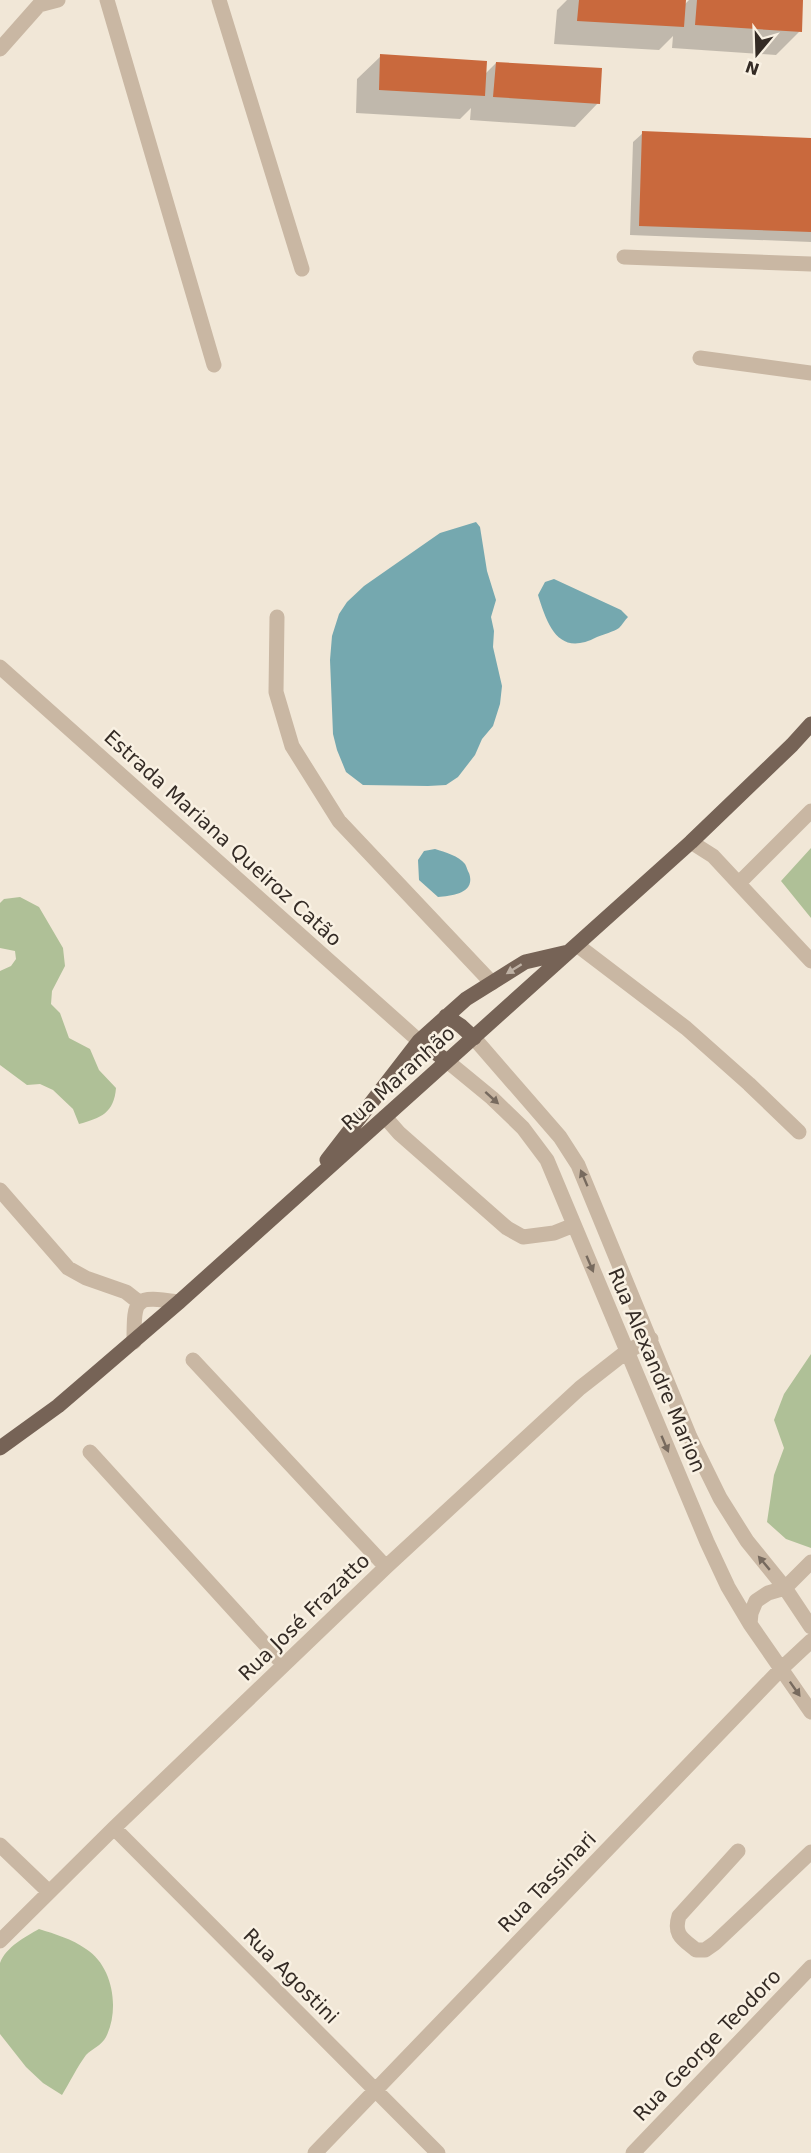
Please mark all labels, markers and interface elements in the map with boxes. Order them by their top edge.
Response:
north arrow [727,24,787,84]
text: N [743,57,762,79]
street label: Estrada Mariana Queiroz Catão [99,725,347,951]
one-way arrow [506,963,522,974]
street label: Rua Maranhão [336,1021,460,1135]
one-way arrow [484,1091,499,1104]
one-way arrow [579,1169,589,1187]
one-way arrow [585,1255,595,1273]
street label: Rua Alexandre Marion [603,1264,711,1476]
one-way arrow [660,1435,670,1453]
street label: Rua José Frazatto [234,1548,374,1686]
one-way arrow [758,1555,771,1571]
one-way arrow [789,1681,801,1697]
street label: Rua Tassinari [493,1827,601,1937]
street label: Rua Agostini [238,1923,344,2029]
street label: Rua George Teodoro [628,1964,786,2126]

